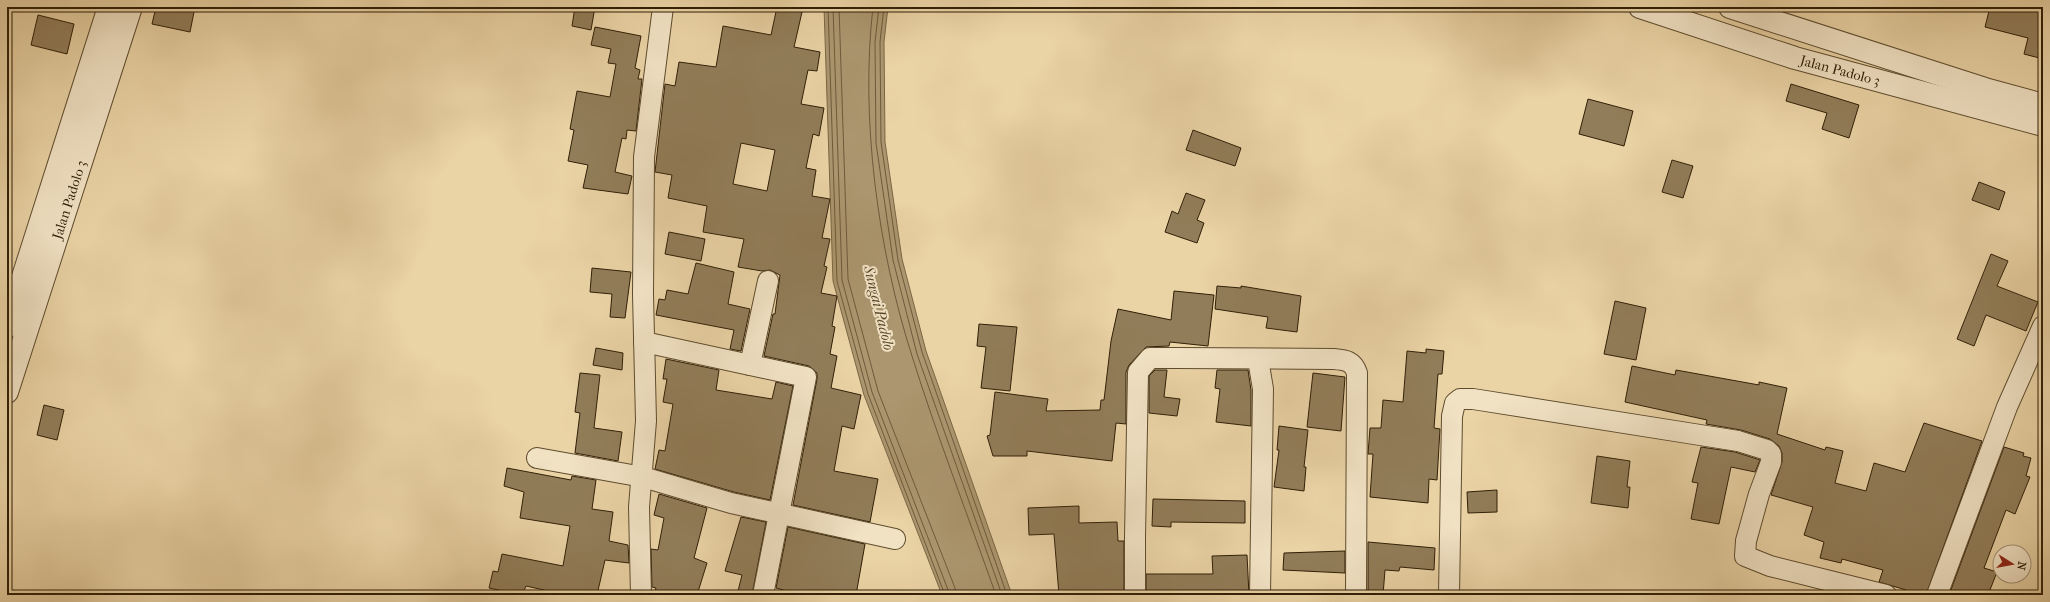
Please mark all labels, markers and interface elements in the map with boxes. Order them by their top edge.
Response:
street label: Jalan Padolo 3 [1797,52,1882,90]
street label: Jalan Padolo 3 [48,158,90,242]
water label: Sungai Padolo [860,263,898,352]
north arrow [1992,544,2032,584]
text: N [2014,560,2029,572]

